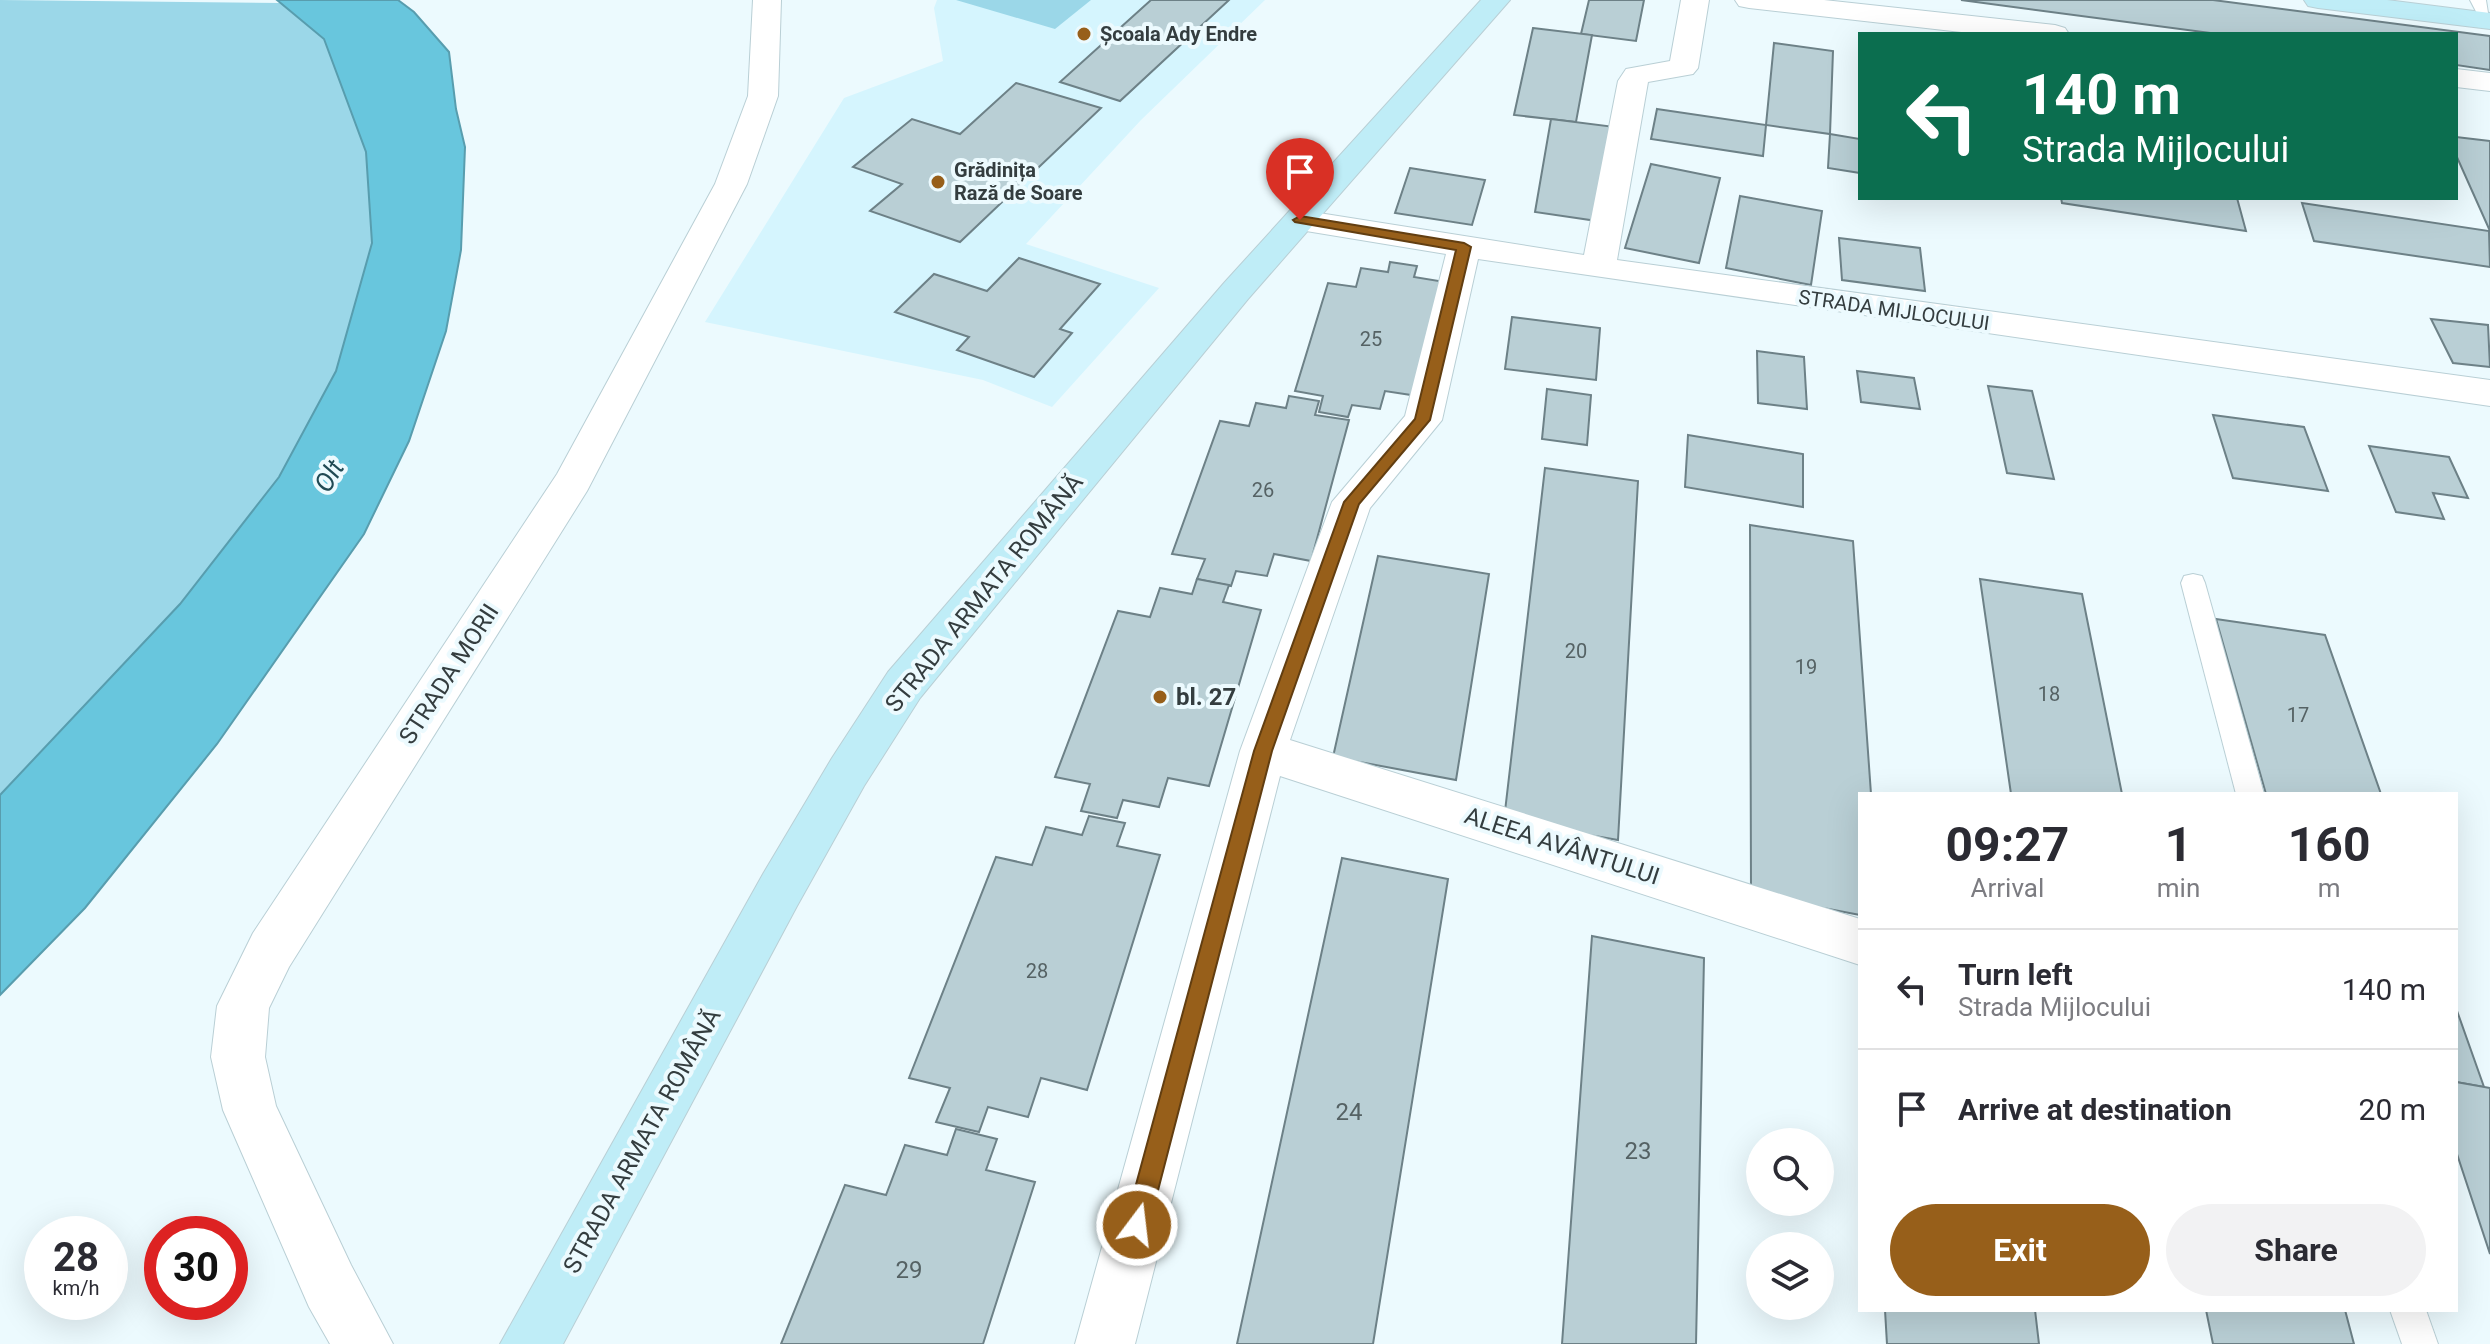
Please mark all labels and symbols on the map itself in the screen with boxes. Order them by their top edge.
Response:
place label: Școala Ady Endre [1100,22,1257,46]
marker: Școala Ady Endre [1075,25,1093,43]
pin [1266,138,1334,220]
place label: Grădinița Rază de Soare [954,158,1083,205]
marker: Grădinița Rază de Soare [929,173,947,191]
street label: STRADA MIJLOCULUI [1797,285,1991,335]
house number: 25 [1360,327,1382,351]
water label: Olt [308,454,350,497]
street label: STRADA ARMATA ROMÂNĂ [879,468,1089,718]
house number: 26 [1252,478,1274,502]
street label: STRADA MORII [393,599,505,749]
house number: 20 [1565,639,1587,663]
house number: 19 [1795,655,1817,679]
house number: 18 [2038,682,2060,706]
place label: bl. 27 [1176,683,1236,711]
marker: bl. 27 [1151,688,1169,706]
house number: 17 [2287,703,2309,727]
street label: ALEEA AVÂNTULUI [1461,801,1663,891]
house number: 28 [1026,959,1048,983]
street label: STRADA ARMATA ROMÂNĂ [558,1004,727,1278]
house number: 24 [1336,1098,1362,1126]
house number: 23 [1625,1137,1651,1165]
position arrow [1095,1183,1179,1267]
speed limit sign: 30 [144,1216,248,1320]
house number: 29 [896,1256,922,1284]

